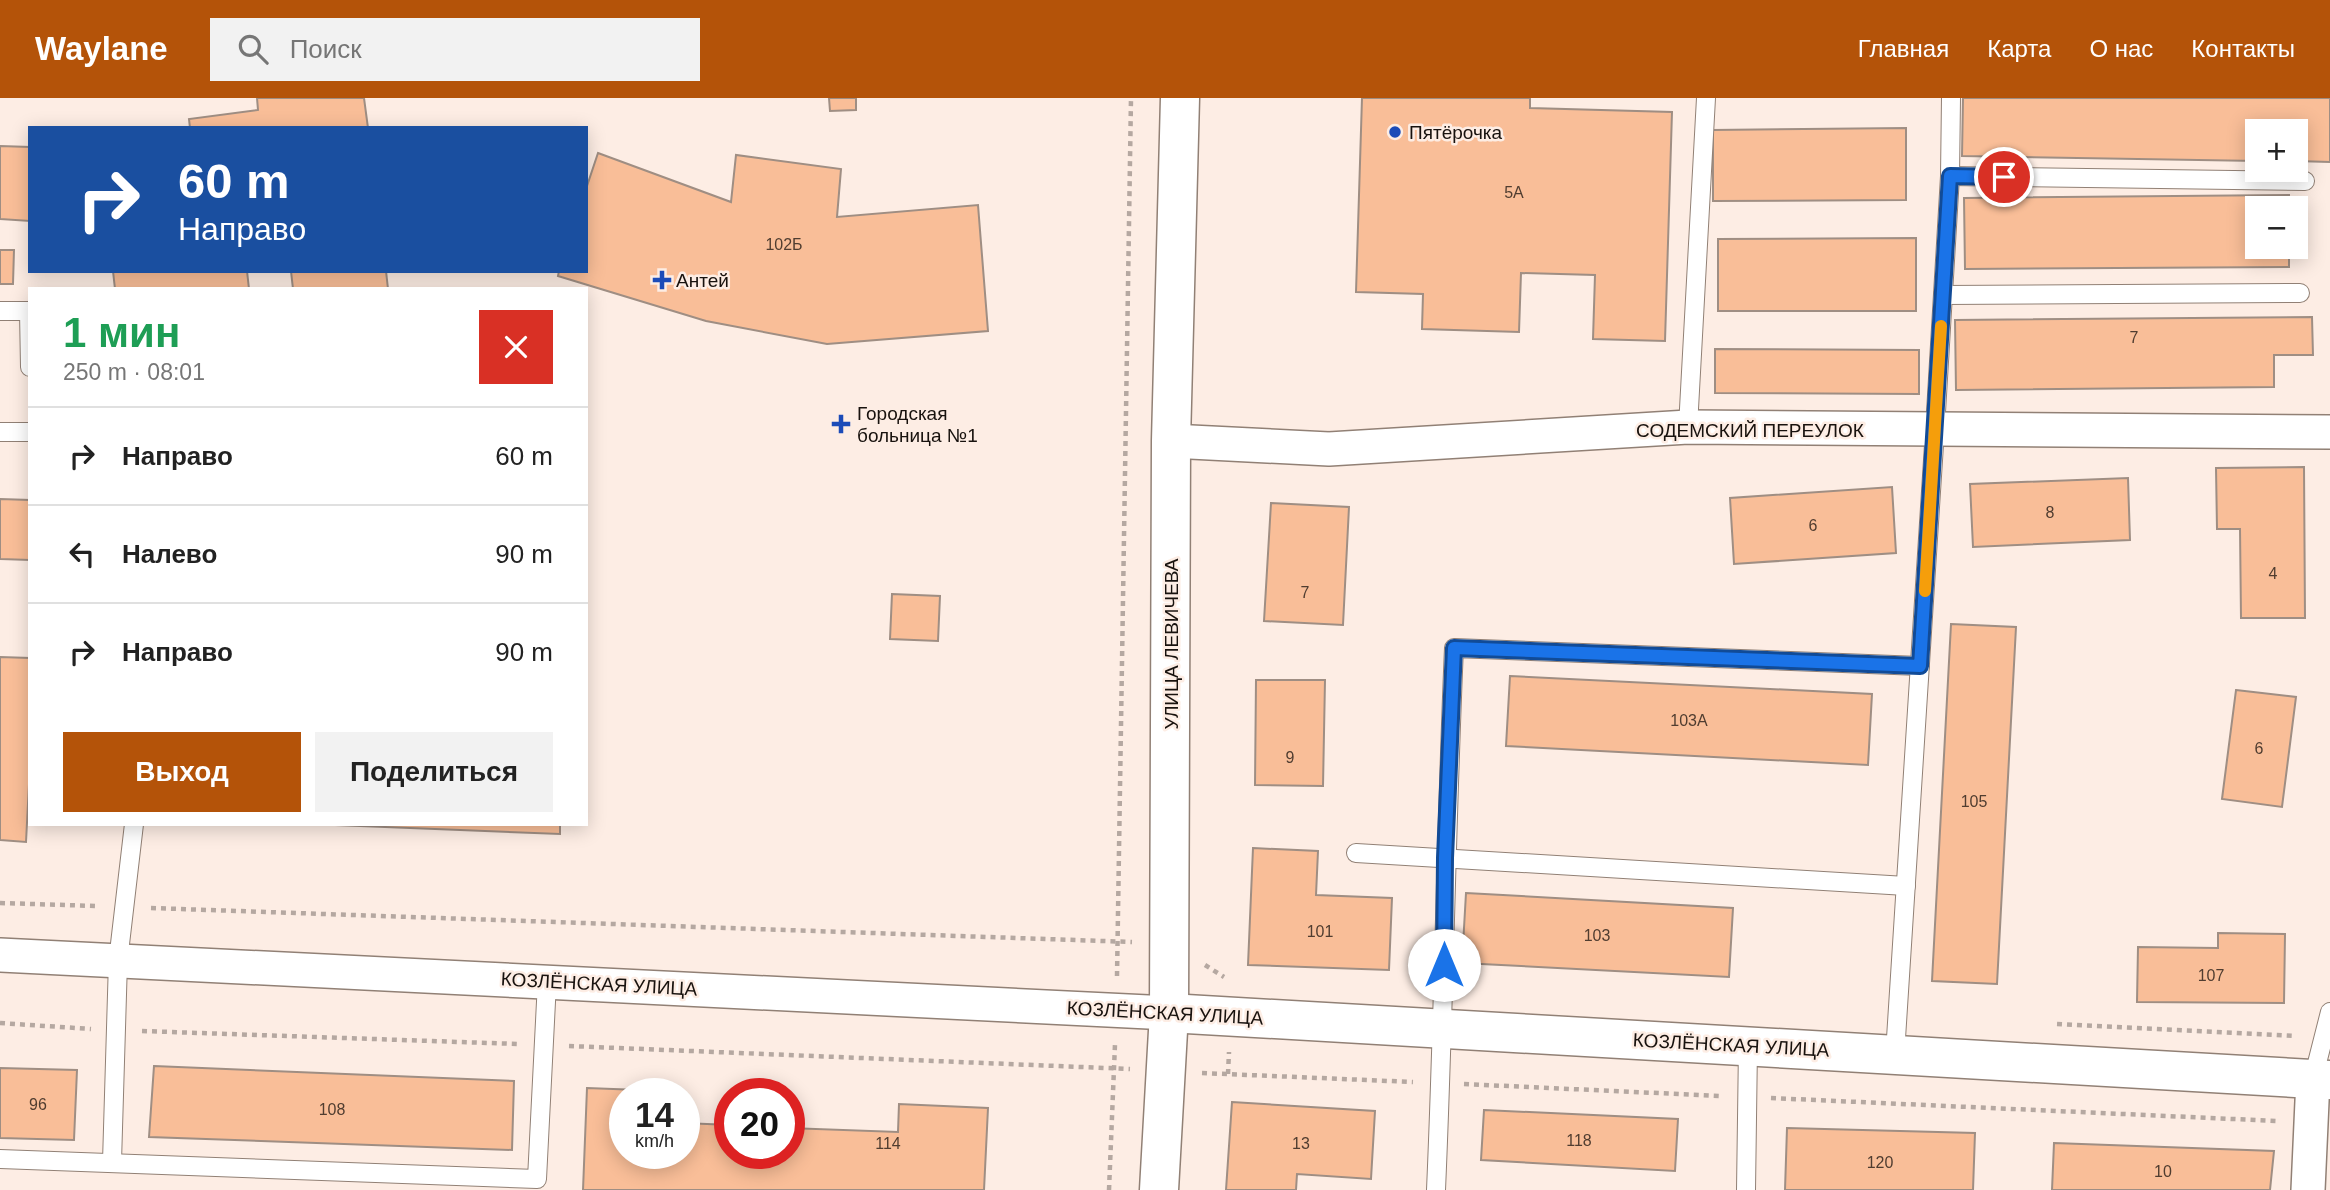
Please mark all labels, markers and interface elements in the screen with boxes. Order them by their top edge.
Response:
search box [210,18,700,81]
text: Waylane [35,30,168,67]
icon: search [234,30,272,68]
text: Поиск [290,34,362,64]
text: Главная [1858,35,1949,62]
text: Карта [1987,35,2051,62]
text: О нас [2089,35,2153,62]
text: Контакты [2191,35,2295,62]
map controls [2245,119,2308,259]
button: + [2245,119,2308,182]
place label: Пятёрочка [1409,122,1503,143]
marker: Пятёрочка [1387,124,1403,140]
pin [1974,147,2034,207]
icon: right [63,154,154,245]
text: 60 m [178,154,290,208]
icon: arrive [1985,158,2023,196]
house number: 5А [1504,184,1524,201]
button: − [2245,196,2308,259]
text: Направо [178,211,306,247]
house number: 102Б [765,236,803,253]
place label: Антей [676,270,729,291]
marker: Антей [654,272,670,288]
text: 1 мин [63,309,180,356]
button: close [479,310,553,384]
house number: 7 [2130,329,2139,346]
text: 250 m · 08:01 [63,359,205,385]
place label: Городская больница №1 [857,403,978,446]
marker: Городская больница №1 [831,414,851,434]
street label: СОДЕМСКИЙ ПЕРЕУЛОК [1636,420,1864,441]
icon: right [63,437,101,475]
text: Направо [122,441,233,471]
text: 60 m [495,441,553,471]
house number: 8 [2046,504,2055,521]
house number: 6 [1809,517,1818,534]
icon: left [63,535,101,573]
text: Налево [122,539,217,569]
text: 90 m [495,539,553,569]
street label: УЛИЦА ЛЕВИЧЕВА [1161,558,1182,730]
house number: 4 [2269,565,2278,582]
house number: 7 [1301,584,1310,601]
icon: right [63,633,101,671]
text: Направо [122,637,233,667]
text: 90 m [495,637,553,667]
house number: 103А [1670,712,1708,729]
button: Выход [63,732,301,812]
button: Поделиться [315,732,553,812]
house number: 6 [2255,740,2264,757]
house number: 9 [1286,749,1295,766]
house number: 105 [1961,793,1987,810]
house number: 101 [1307,923,1333,940]
house number: 103 [1584,927,1610,944]
position arrow [1407,928,1481,1002]
house number: 107 [2198,967,2224,984]
street label: КОЗЛЁНСКАЯ УЛИЦА [500,968,698,1000]
street label: КОЗЛЁНСКАЯ УЛИЦА [1066,997,1264,1029]
street label: КОЗЛЁНСКАЯ УЛИЦА [1632,1029,1830,1061]
speed limit sign: 20 [714,1078,805,1169]
text: 14 [635,1095,674,1134]
house number: 96 [29,1096,47,1113]
house number: 108 [319,1101,345,1118]
text: km/h [635,1131,674,1151]
house number: 118 [1566,1132,1592,1149]
house number: 114 [875,1135,901,1152]
house number: 13 [1292,1135,1310,1152]
house number: 120 [1867,1154,1893,1171]
house number: 10 [2154,1163,2172,1180]

